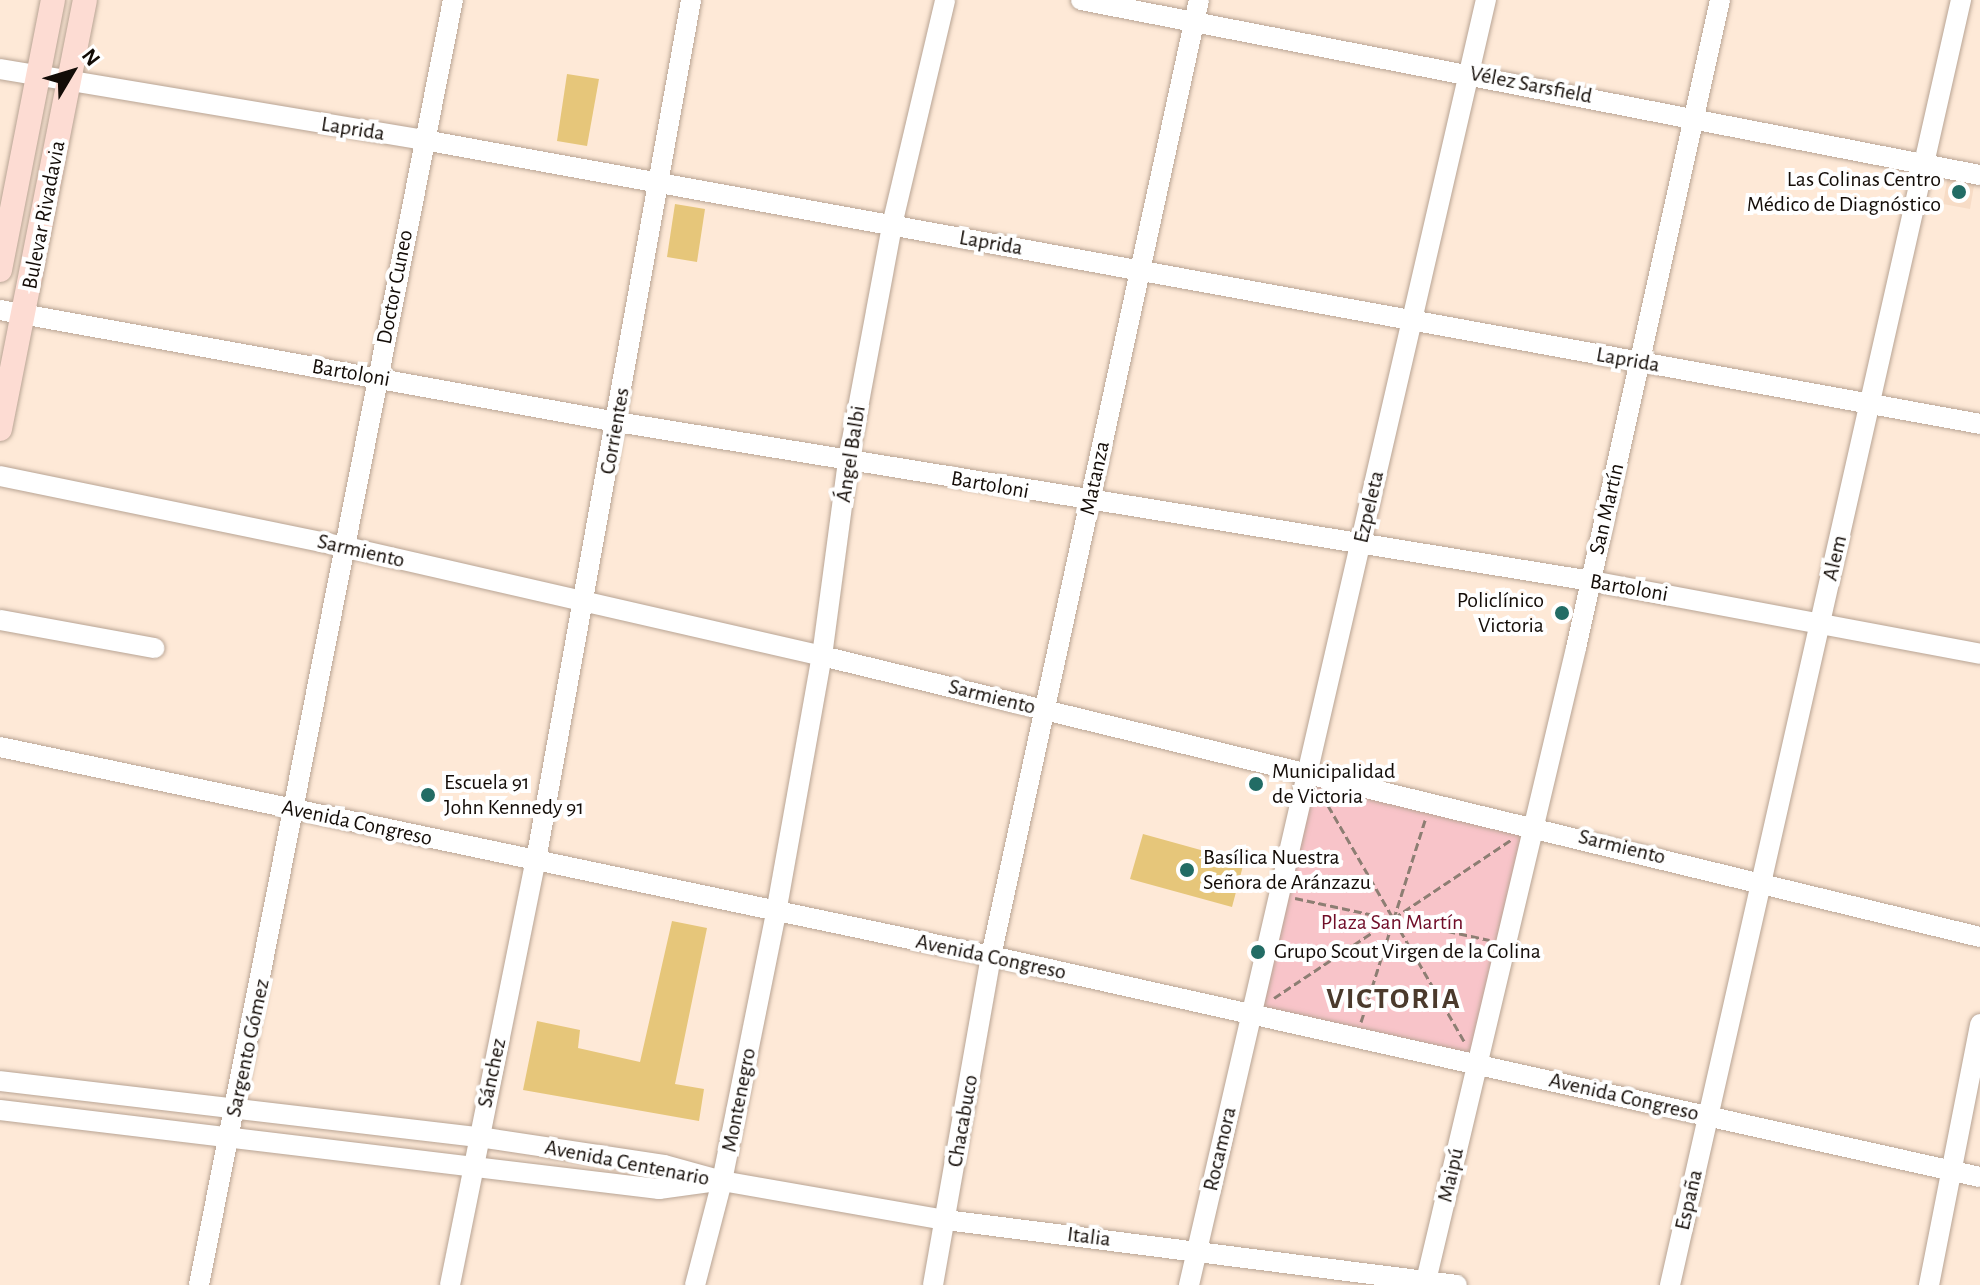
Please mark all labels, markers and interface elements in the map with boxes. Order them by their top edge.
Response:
north arrow [32,32,112,112]
text: N [78,44,104,70]
street label: Vélez Sarsfield [1468,60,1594,110]
street label: Laprida [319,111,387,147]
street label: Bulevar Rivadavia [17,138,71,292]
place label: Las Colinas Centro Médico de Diagnóstico [1747,166,1941,218]
marker: Las Colinas Centro Médico de Diagnóstico [1948,181,1970,203]
street label: Laprida [957,224,1025,262]
street label: Doctor Cuneo [371,228,419,346]
street label: Laprida [1594,341,1662,379]
street label: Bartoloni [310,353,392,393]
street label: Corrientes [594,386,636,476]
street label: Ángel Balbi [830,404,872,504]
street label: Matanza [1074,439,1116,517]
street label: San Martín [1584,461,1630,557]
street label: Bartoloni [949,465,1031,505]
street label: Ezpeleta [1348,468,1390,546]
street label: Sarmiento [315,528,407,574]
street label: Alem [1817,533,1853,583]
street label: Bartoloni [1588,568,1670,608]
place label: Policlínico Victoria [1457,587,1544,638]
marker: Policlínico Victoria [1551,602,1573,624]
street label: Sarmiento [946,673,1038,721]
place label: Municipalidad de Victoria [1272,758,1395,810]
place label: Escuela 91 John Kennedy 91 [444,769,584,820]
marker: Municipalidad de Victoria [1247,775,1265,793]
marker: Escuela 91 John Kennedy 91 [419,786,437,804]
street label: Avenida Congreso [279,794,435,852]
street label: Sarmiento [1576,823,1668,871]
place label: Basílica Nuestra Señora de Aránzazu [1203,844,1371,896]
marker: Basílica Nuestra Señora de Aránzazu [1178,861,1196,879]
park label: Plaza San Martín [1321,910,1463,936]
street label: Avenida Congreso [913,928,1069,986]
place label: Grupo Scout Virgen de la Colina [1274,939,1541,965]
marker: Grupo Scout Virgen de la Colina [1249,943,1267,961]
street label: Sargento Gómez [220,977,276,1119]
district label: VICTORIA [1326,981,1462,1017]
street label: Sánchez [472,1036,512,1110]
street label: Montenegro [716,1046,762,1154]
street label: Avenida Congreso [1546,1067,1702,1127]
street label: Chacabuco [942,1073,984,1169]
street label: Rocamora [1198,1104,1242,1194]
street label: Avenida Centenario [542,1134,712,1192]
street label: Maipú [1432,1145,1470,1205]
street label: España [1669,1167,1709,1233]
street label: Italia [1066,1221,1112,1253]

